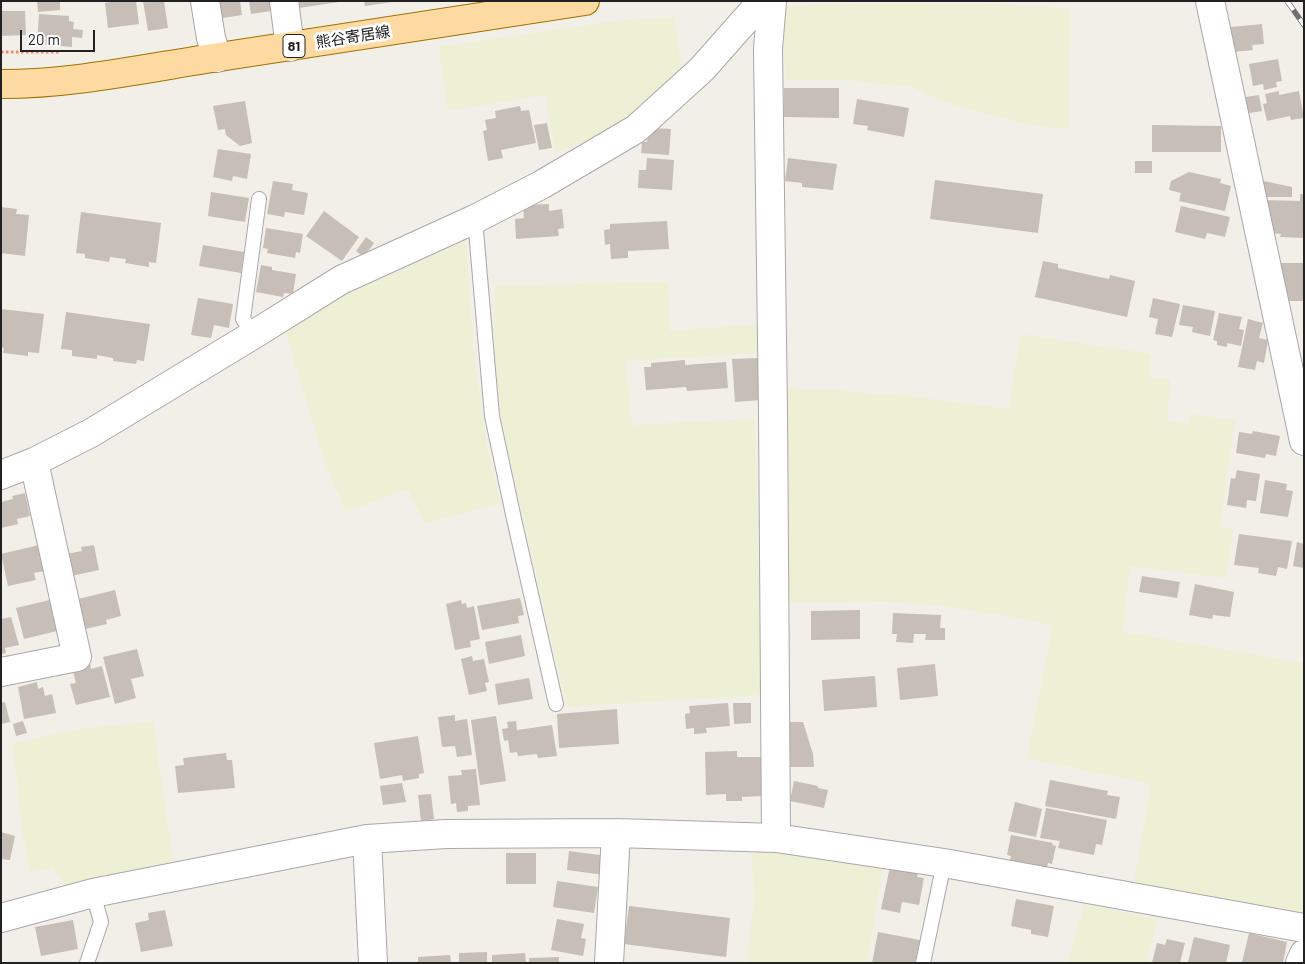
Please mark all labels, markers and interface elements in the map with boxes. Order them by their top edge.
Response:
scale bar [22,20,98,52]
street label: 熊谷寄居線 [315,22,391,52]
text: 20 m [28,30,60,48]
road number: 81 [283,34,305,58]

